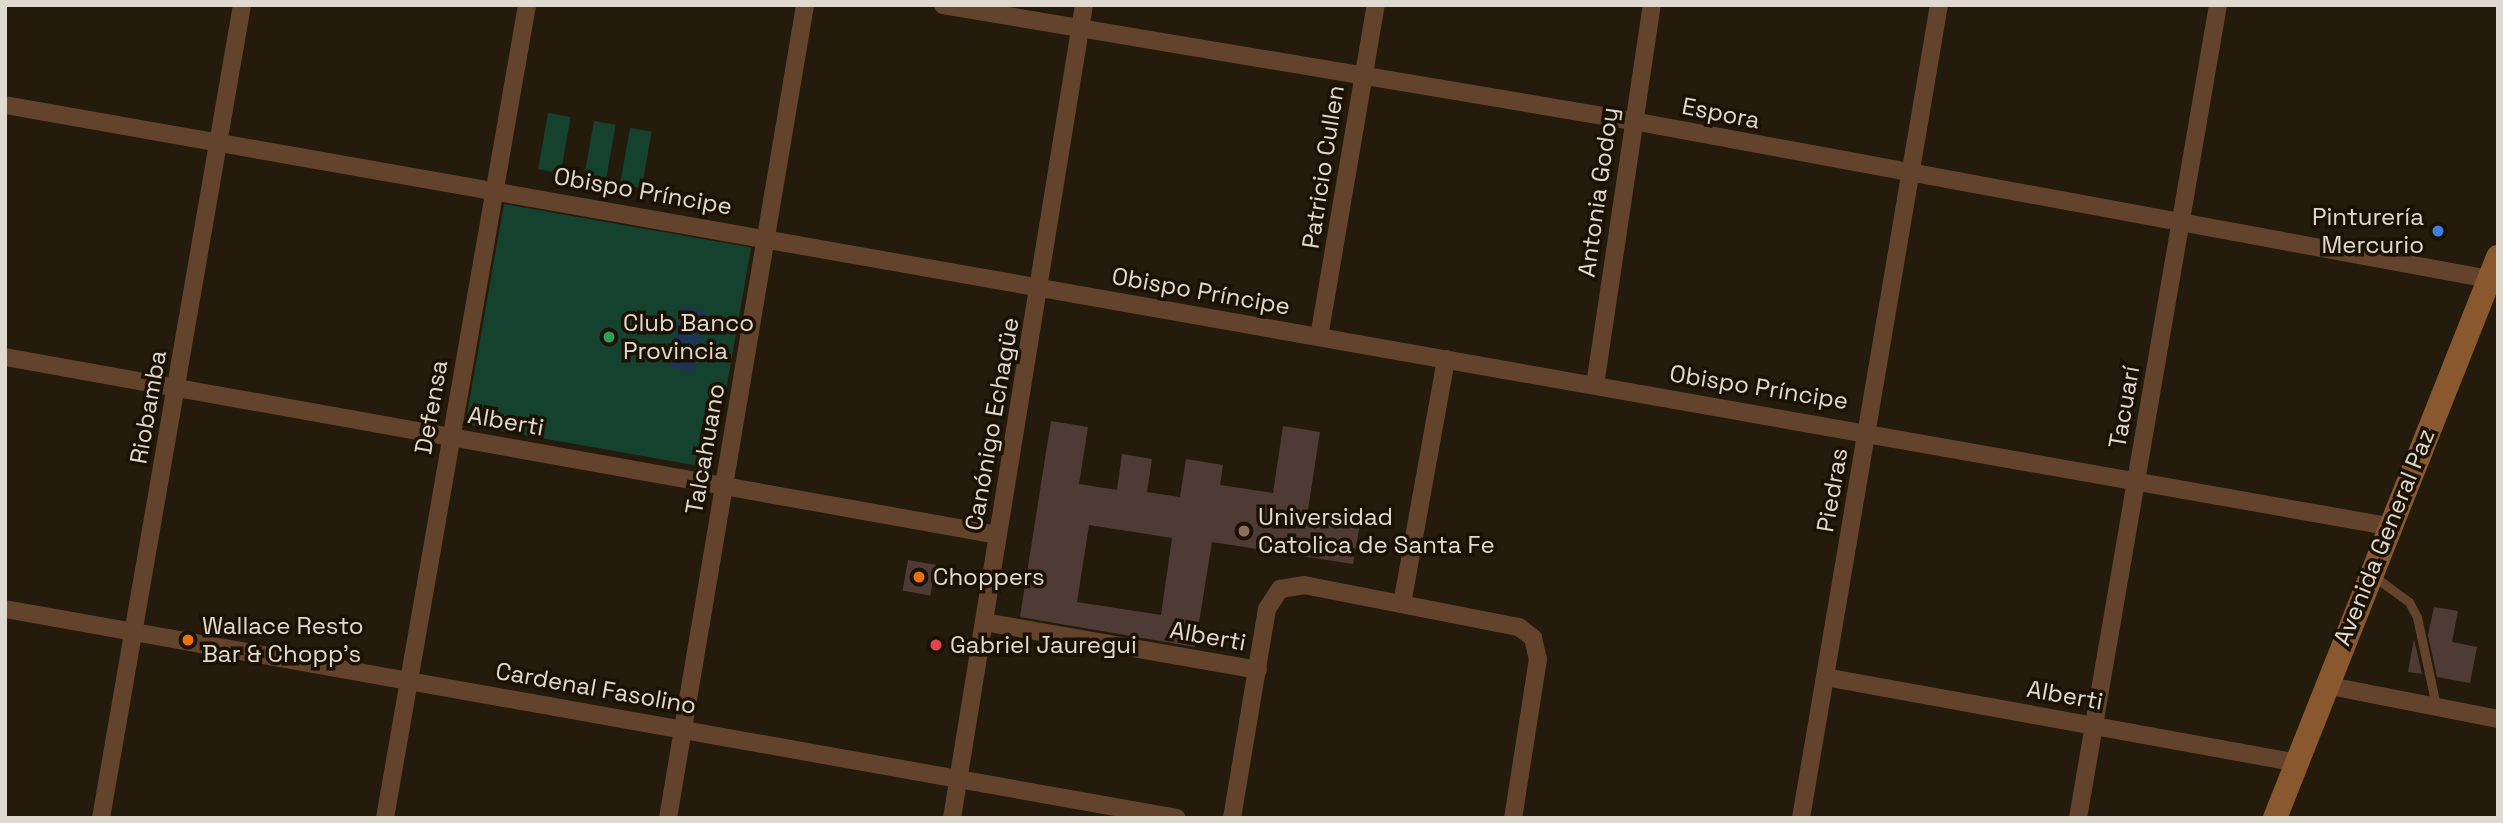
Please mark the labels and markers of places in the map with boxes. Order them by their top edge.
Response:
place label: Pinturería Mercurio [2312,203,2424,259]
marker: Pinturería Mercurio [2430,223,2446,239]
place label: Club Banco Provincia [623,309,754,365]
marker: Club Banco Provincia [601,329,617,345]
place label: Universidad Catolica de Santa Fe [1258,503,1495,559]
marker: Universidad Catolica de Santa Fe [1236,523,1252,539]
place label: Choppers [933,563,1045,591]
marker: Choppers [911,569,927,585]
place label: Wallace Resto Bar & Chopp's [202,612,364,668]
place label: Gabriel Jauregui [950,631,1137,659]
marker: Wallace Resto Bar & Chopp's [180,632,196,648]
marker: Gabriel Jauregui [928,637,944,653]

